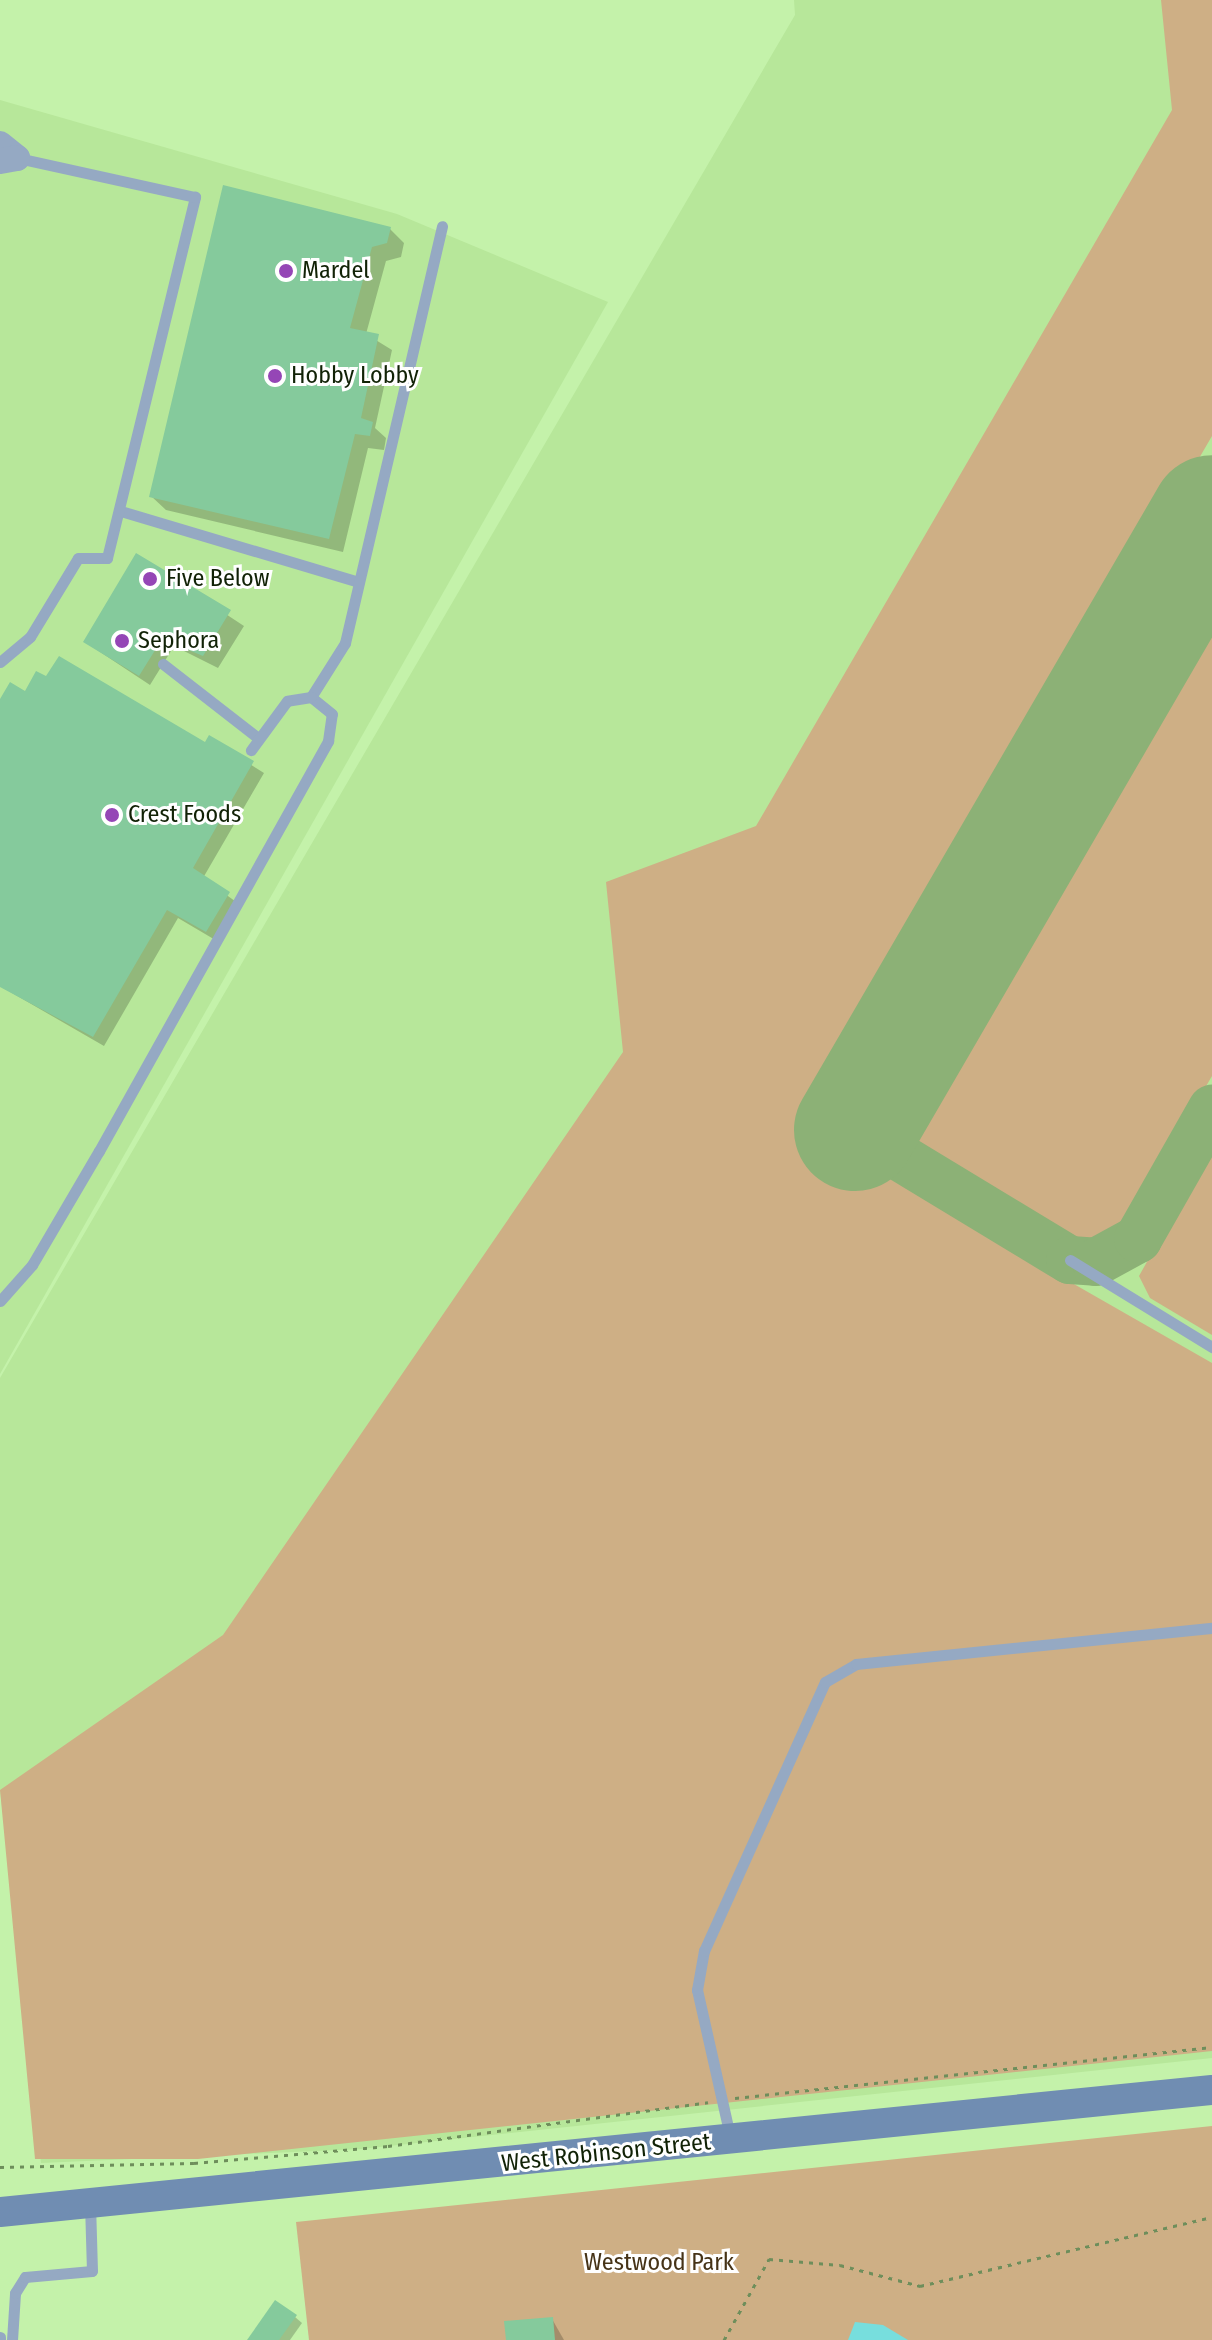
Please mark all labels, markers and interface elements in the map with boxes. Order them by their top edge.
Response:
place label: Mardel [302,257,370,285]
marker: Mardel [277,262,295,280]
place label: Hobby Lobby [291,362,419,390]
marker: Hobby Lobby [266,367,284,385]
place label: Five Below [166,565,269,593]
marker: Five Below [141,570,159,588]
place label: Sephora [138,627,219,655]
marker: Sephora [113,632,131,650]
place label: Crest Foods [128,801,241,829]
marker: Crest Foods [103,806,121,824]
street label: West Robinson Street [500,2128,712,2178]
park label: Westwood Park [584,2249,734,2277]

